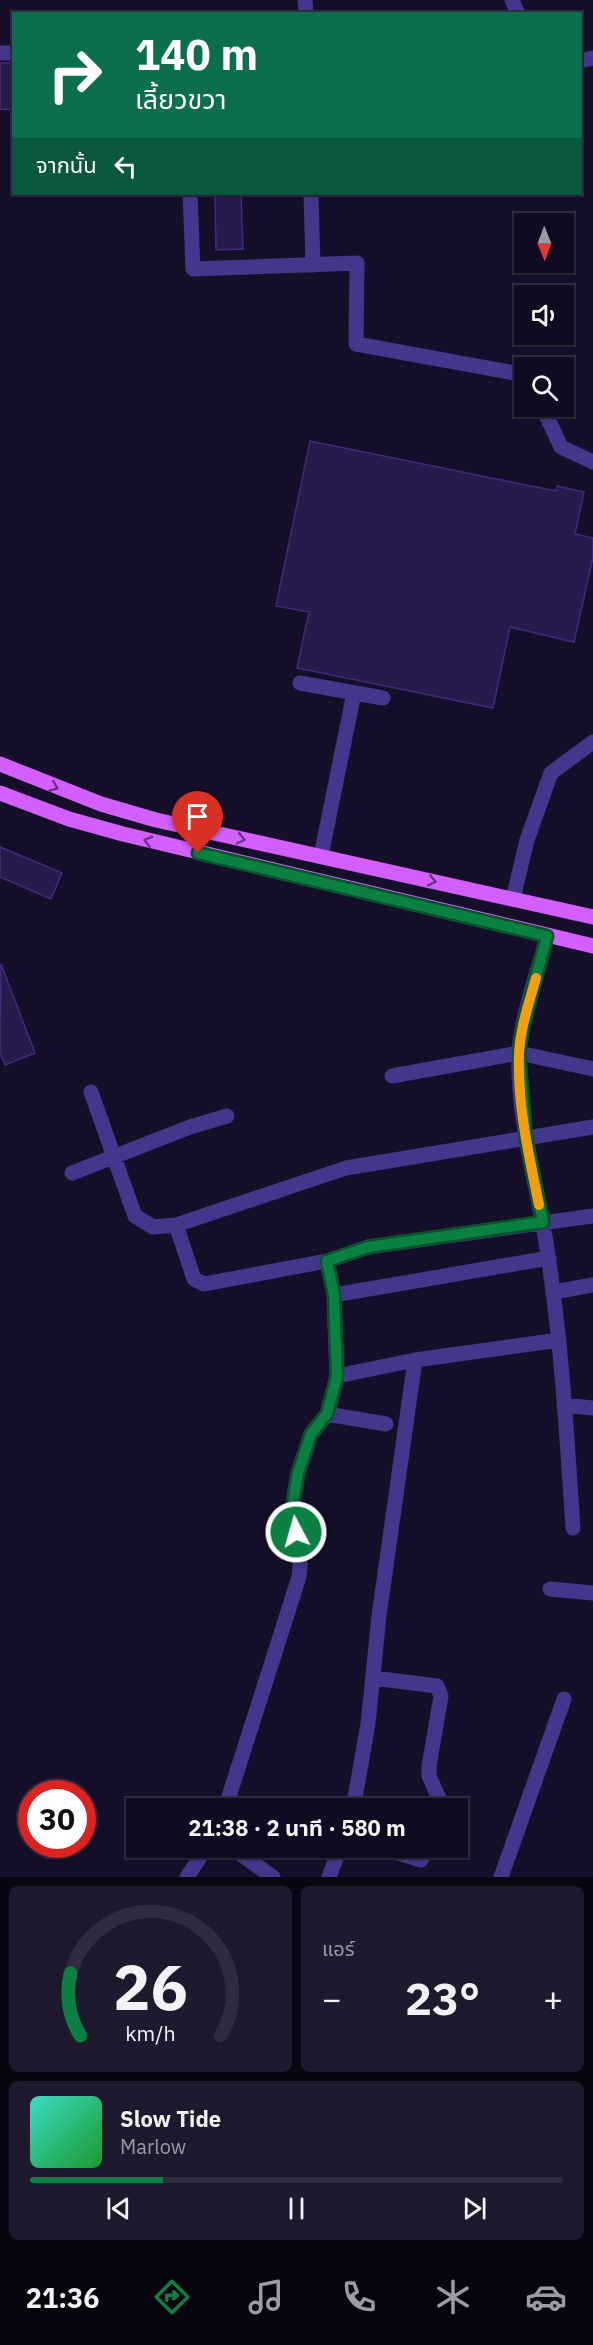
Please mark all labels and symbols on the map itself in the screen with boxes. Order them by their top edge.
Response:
north arrow [514,213,574,273]
one-way arrow [48,780,59,792]
pin [172,791,223,853]
one-way arrow [236,832,246,845]
one-way arrow [143,835,153,848]
one-way arrow [427,874,437,887]
position arrow [264,1500,328,1564]
speed limit sign: 30 [18,1780,96,1858]

